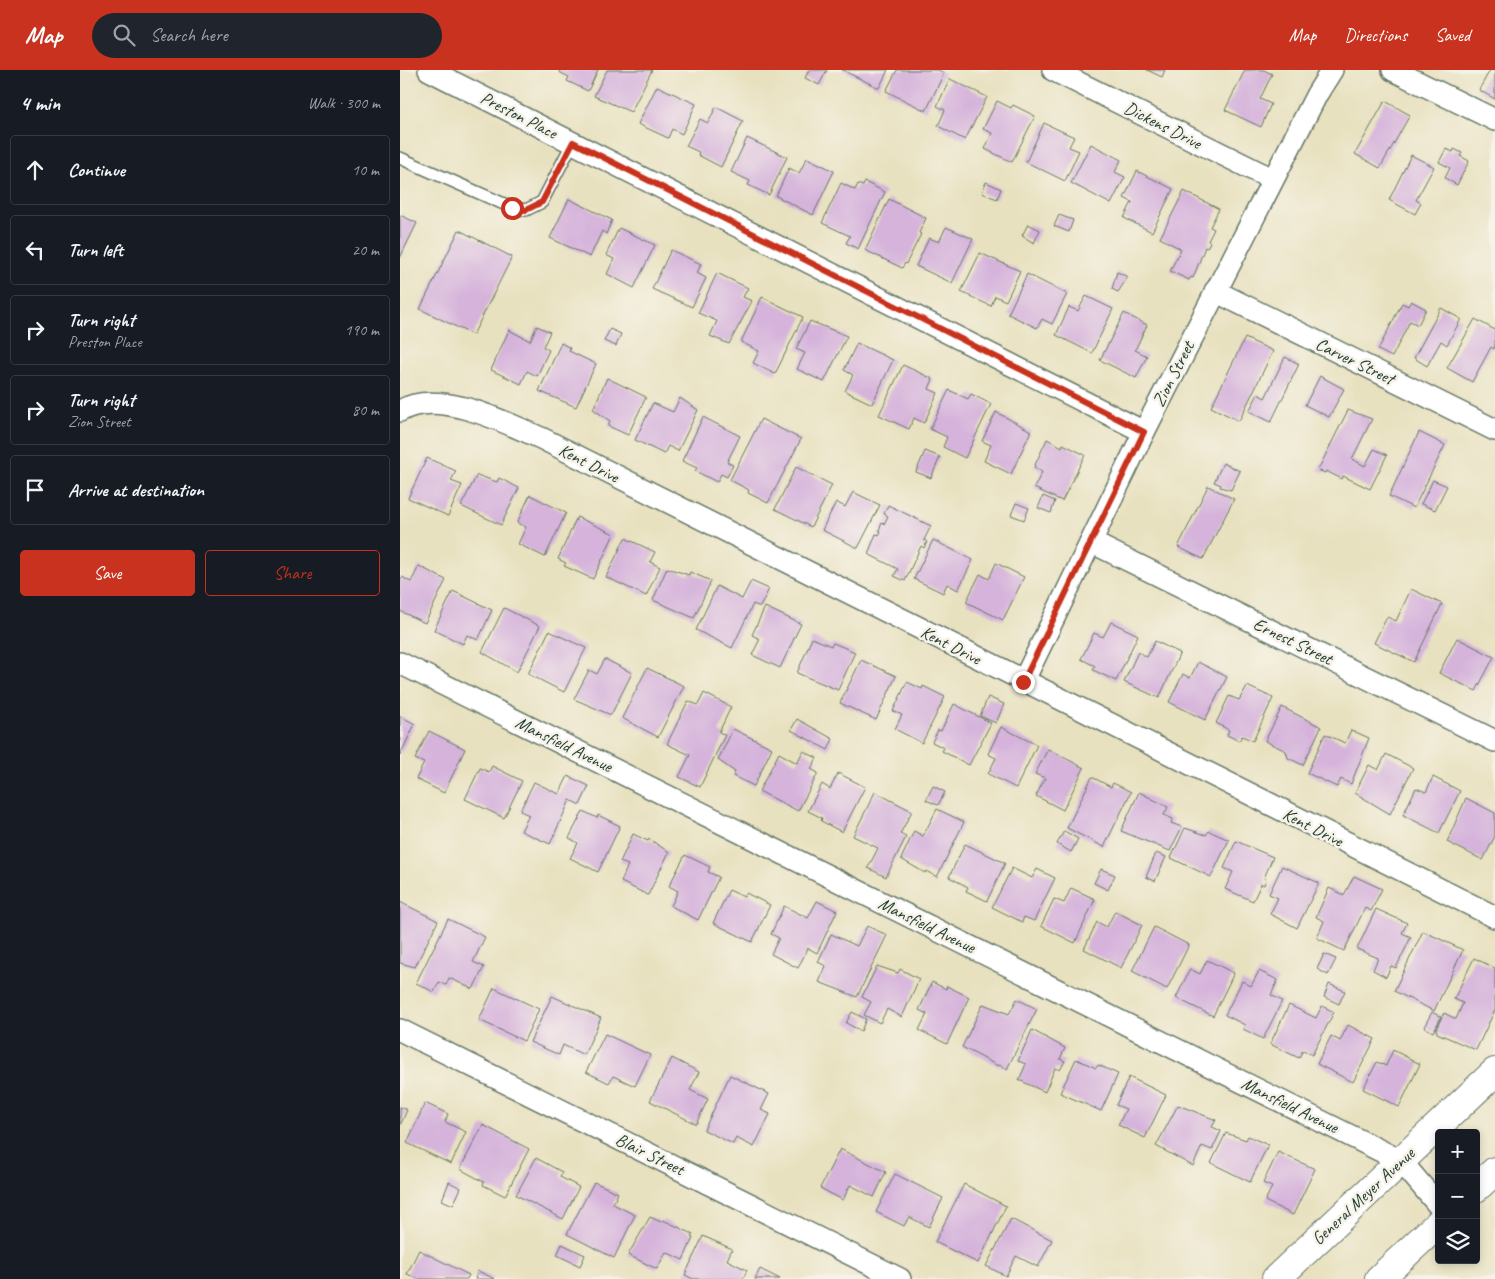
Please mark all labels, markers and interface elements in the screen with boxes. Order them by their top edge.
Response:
search box [92,13,442,58]
text: Map [25,20,62,50]
icon: search [110,21,138,49]
text: Search here [150,23,228,47]
text: Map [1289,24,1316,46]
text: Directions [1344,24,1407,46]
text: Saved [1435,24,1470,46]
street label: Preston Place [477,86,562,144]
text: 4 min [20,90,60,116]
text: Walk · 300 m [308,93,380,113]
street label: Dickens Drive [1121,96,1206,154]
icon: ahead [21,156,49,184]
text: Continue [68,158,125,182]
text: 10 m [352,160,379,180]
route start [501,197,524,220]
icon: left [21,236,49,264]
text: Turn left [68,238,123,262]
text: 20 m [352,240,379,260]
text: Turn right [68,308,135,332]
icon: right [21,316,49,344]
text: 190 m [345,320,379,340]
text: Preston Place [68,332,142,352]
street label: Carver Street [1312,333,1401,391]
street label: Zion Street [1147,336,1200,410]
text: Turn right [68,388,135,412]
icon: right [21,396,49,424]
text: 80 m [352,400,379,420]
text: Zion Street [68,412,131,432]
street label: Kent Drive [555,439,624,488]
icon: arrive [21,476,49,504]
text: Arrive at destination [68,478,204,502]
button: Save [20,550,195,596]
button: Share [205,550,380,596]
street label: Ernest Street [1250,612,1338,670]
street label: Kent Drive [917,621,986,670]
route end [1012,671,1035,694]
street label: Mansfield Avenue [512,711,617,777]
street label: Kent Drive [1279,803,1348,852]
street label: Mansfield Avenue [875,892,980,958]
street label: Mansfield Avenue [1238,1072,1343,1138]
street label: Blair Street [612,1128,690,1181]
map controls [1435,1129,1480,1264]
button: + [1435,1129,1480,1174]
street label: General Meyer Avenue [1307,1142,1420,1249]
button: − [1435,1174,1480,1219]
button: layers [1435,1219,1480,1264]

